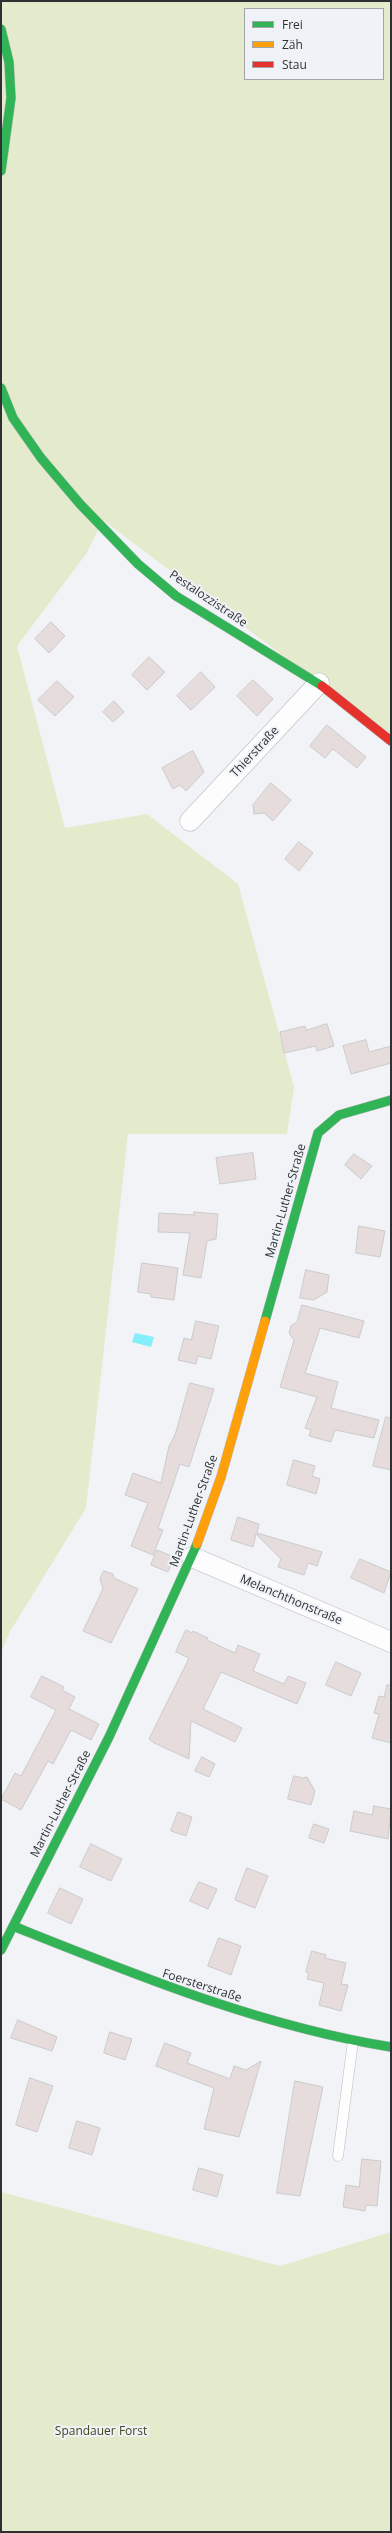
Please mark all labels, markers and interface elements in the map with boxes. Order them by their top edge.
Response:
legend [244,8,384,80]
text: Frei [282,16,303,33]
text: Zäh [282,36,303,53]
text: Stau [282,56,307,73]
street label: Pestalozzistraße [166,568,250,630]
street label: Thierstraße [228,724,282,780]
street label: Martin-Luther-Straße [263,1142,309,1260]
street label: Martin-Luther-Straße [167,1453,221,1569]
street label: Melanchthonstraße [238,1572,344,1628]
street label: Martin-Luther-Straße [28,1748,94,1860]
street label: Foersterstraße [161,1966,243,2006]
park label: Spandauer Forst [55,2425,147,2439]

